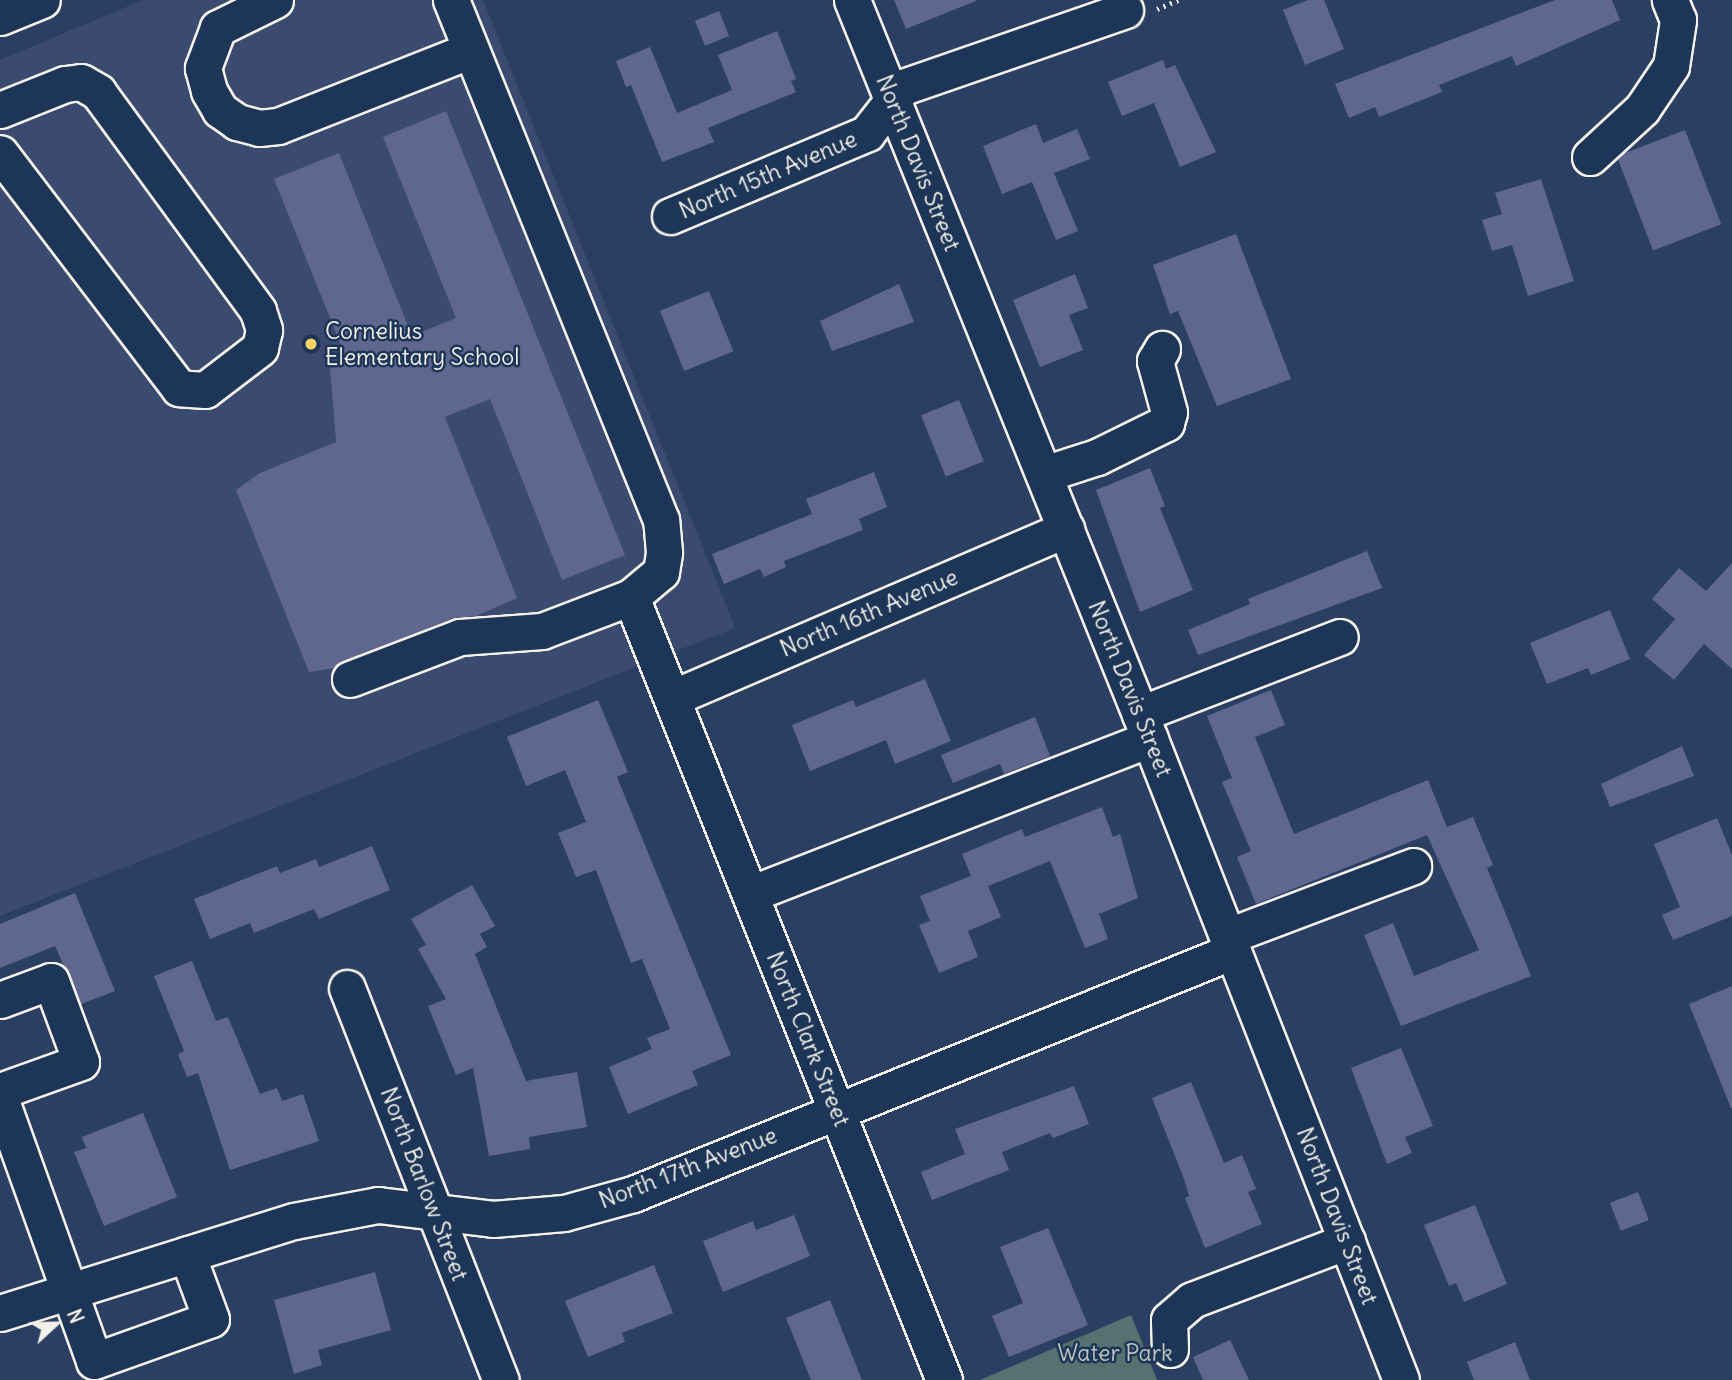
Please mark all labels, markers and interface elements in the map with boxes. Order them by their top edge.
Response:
street label: North Davis Street [870,71,966,255]
street label: North 15th Avenue [675,125,861,225]
place label: Cornelius Elementary School [325,317,519,371]
marker: Cornelius Elementary School [303,336,319,352]
street label: North 16th Avenue [776,563,962,663]
street label: North Davis Street [1082,597,1178,781]
street label: North Clark Street [760,948,856,1130]
street label: North Barlow Street [374,1083,474,1285]
street label: North 17th Avenue [595,1121,781,1215]
street label: North Davis Street [1291,1124,1383,1308]
north arrow [21,1289,91,1359]
text: N [62,1306,89,1327]
park label: Water Park [1057,1339,1173,1367]

